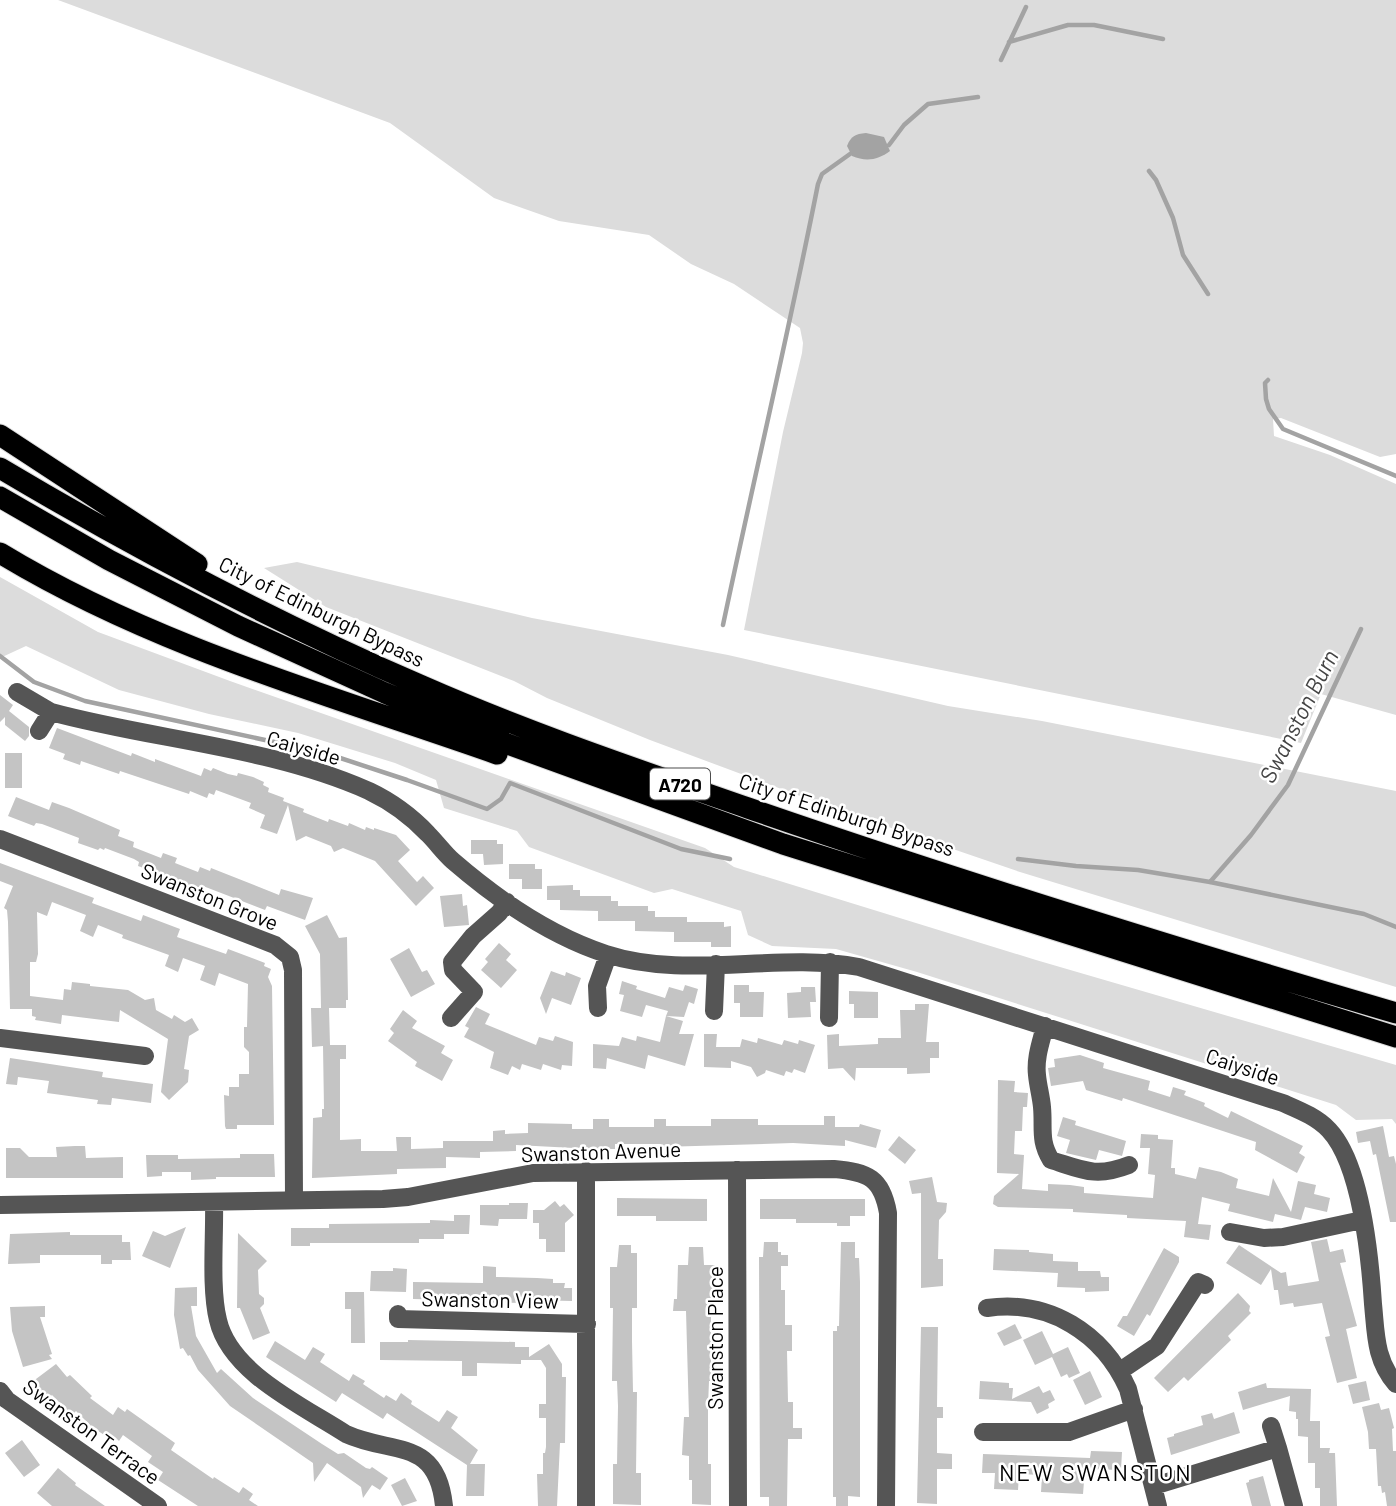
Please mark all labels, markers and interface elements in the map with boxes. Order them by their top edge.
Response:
street label: City of Edinburgh Bypass [215,550,429,672]
water label: Swanston Burn [1252,645,1344,787]
street label: Caiyside [264,725,344,769]
street label: City of Edinburgh Bypass [736,767,958,861]
road number: A720 [650,768,710,800]
street label: Swanston Grove [138,857,282,935]
street label: Caiyside [1203,1042,1283,1090]
street label: Swanston Avenue [520,1136,682,1166]
street label: Swanston Place [702,1266,727,1410]
street label: Swanston View [421,1285,559,1313]
street label: Swanston Terrace [19,1373,165,1489]
district label: NEW SWANSTON [999,1458,1193,1486]

